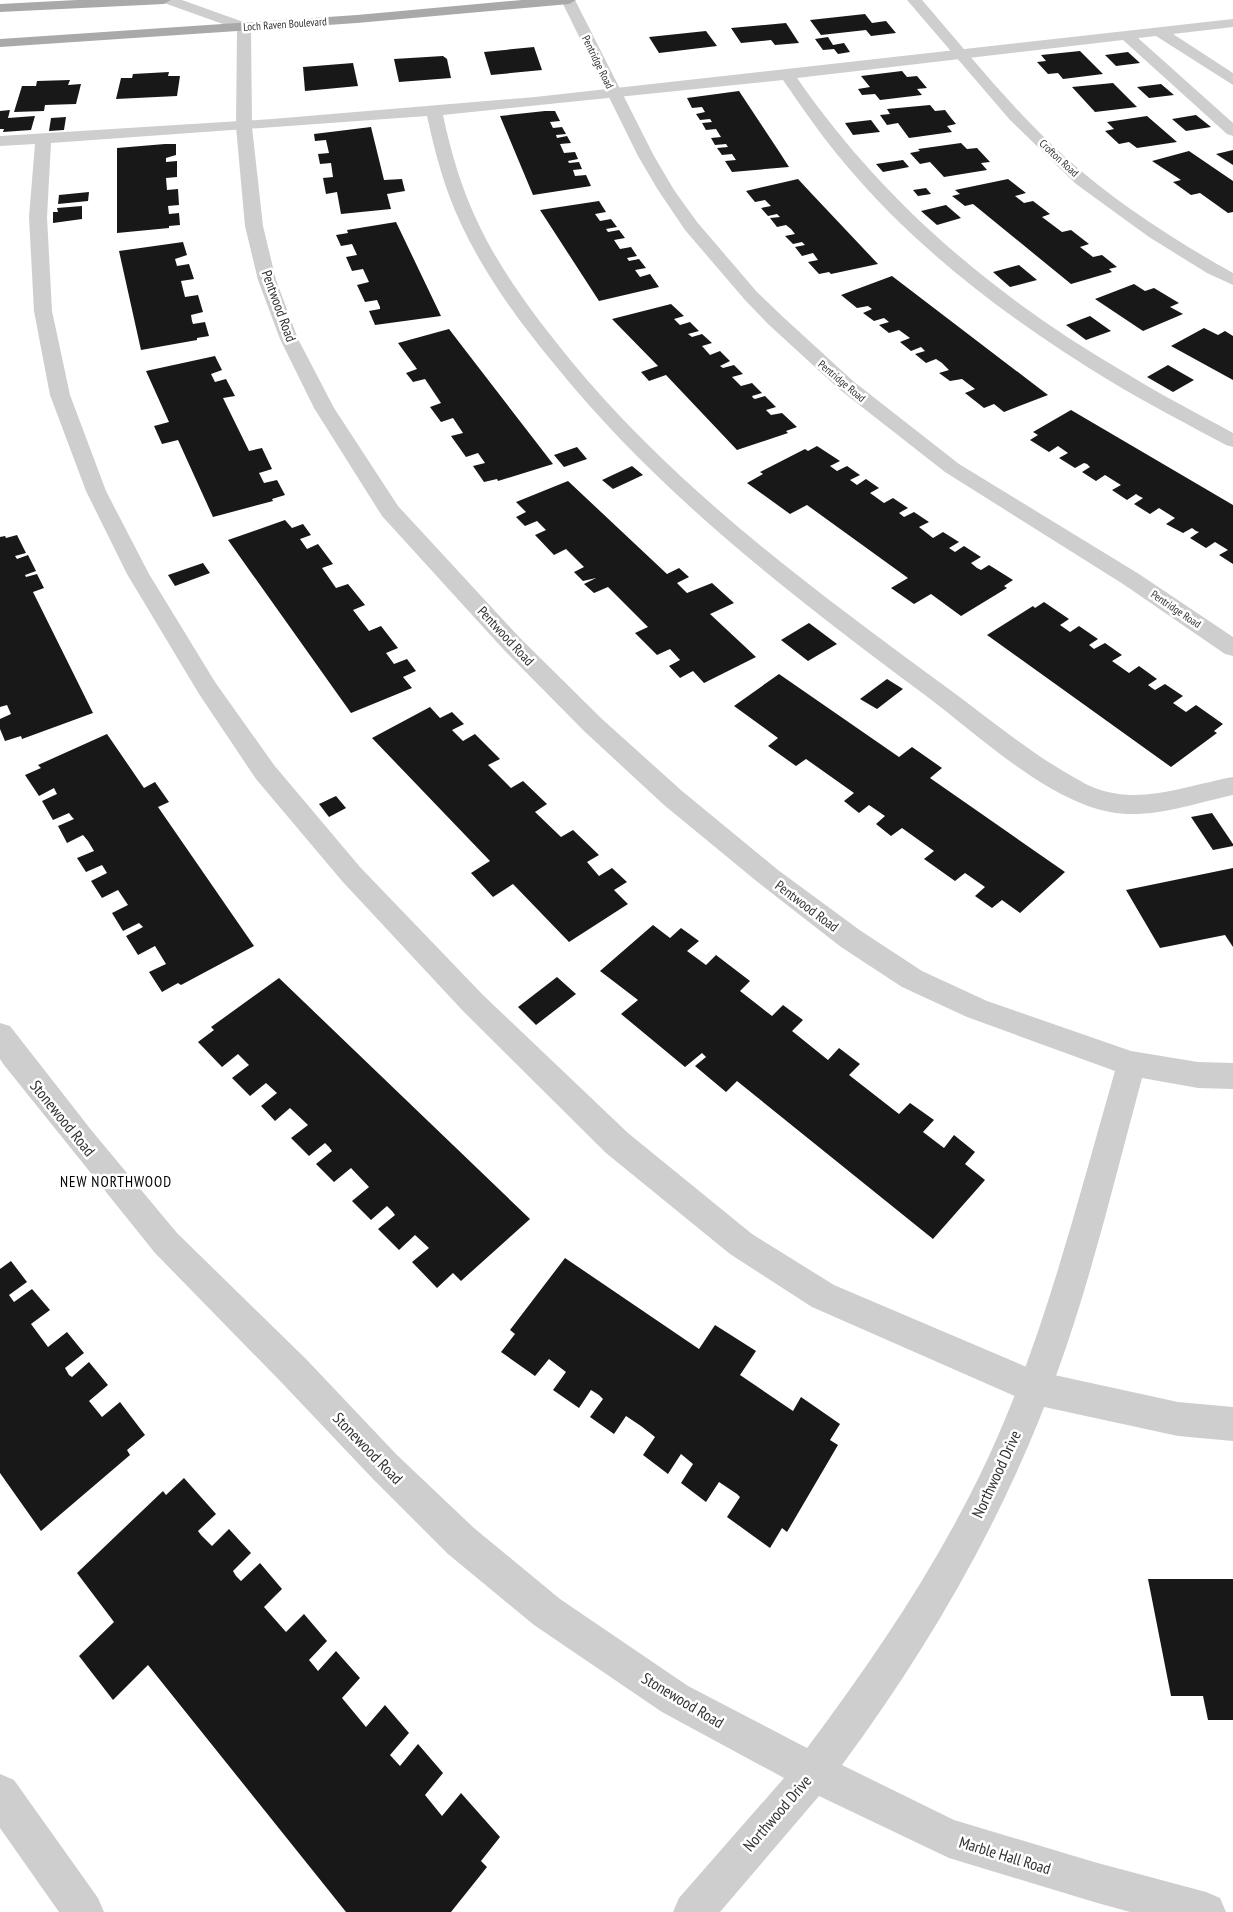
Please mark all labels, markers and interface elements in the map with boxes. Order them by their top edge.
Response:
street label: Loch Raven Boulevard [243,14,327,34]
street label: Pentridge Road [579,33,617,91]
street label: Crofton Road [1036,136,1082,180]
street label: Pentwood Road [258,268,300,344]
street label: Pentridge Road [815,357,869,405]
street label: Pentridge Road [1148,587,1204,631]
street label: Pentwood Road [474,602,538,670]
street label: Pentwood Road [772,876,842,936]
street label: Stonewood Road [26,1076,100,1160]
district label: NEW NORTHWOOD [60,1172,172,1191]
street label: Stonewood Road [329,1408,407,1488]
street label: Northwood Drive [967,1427,1025,1521]
street label: Stonewood Road [638,1668,728,1732]
street label: Northwood Drive [739,1771,815,1855]
street label: Marble Hall Road [957,1832,1053,1878]

